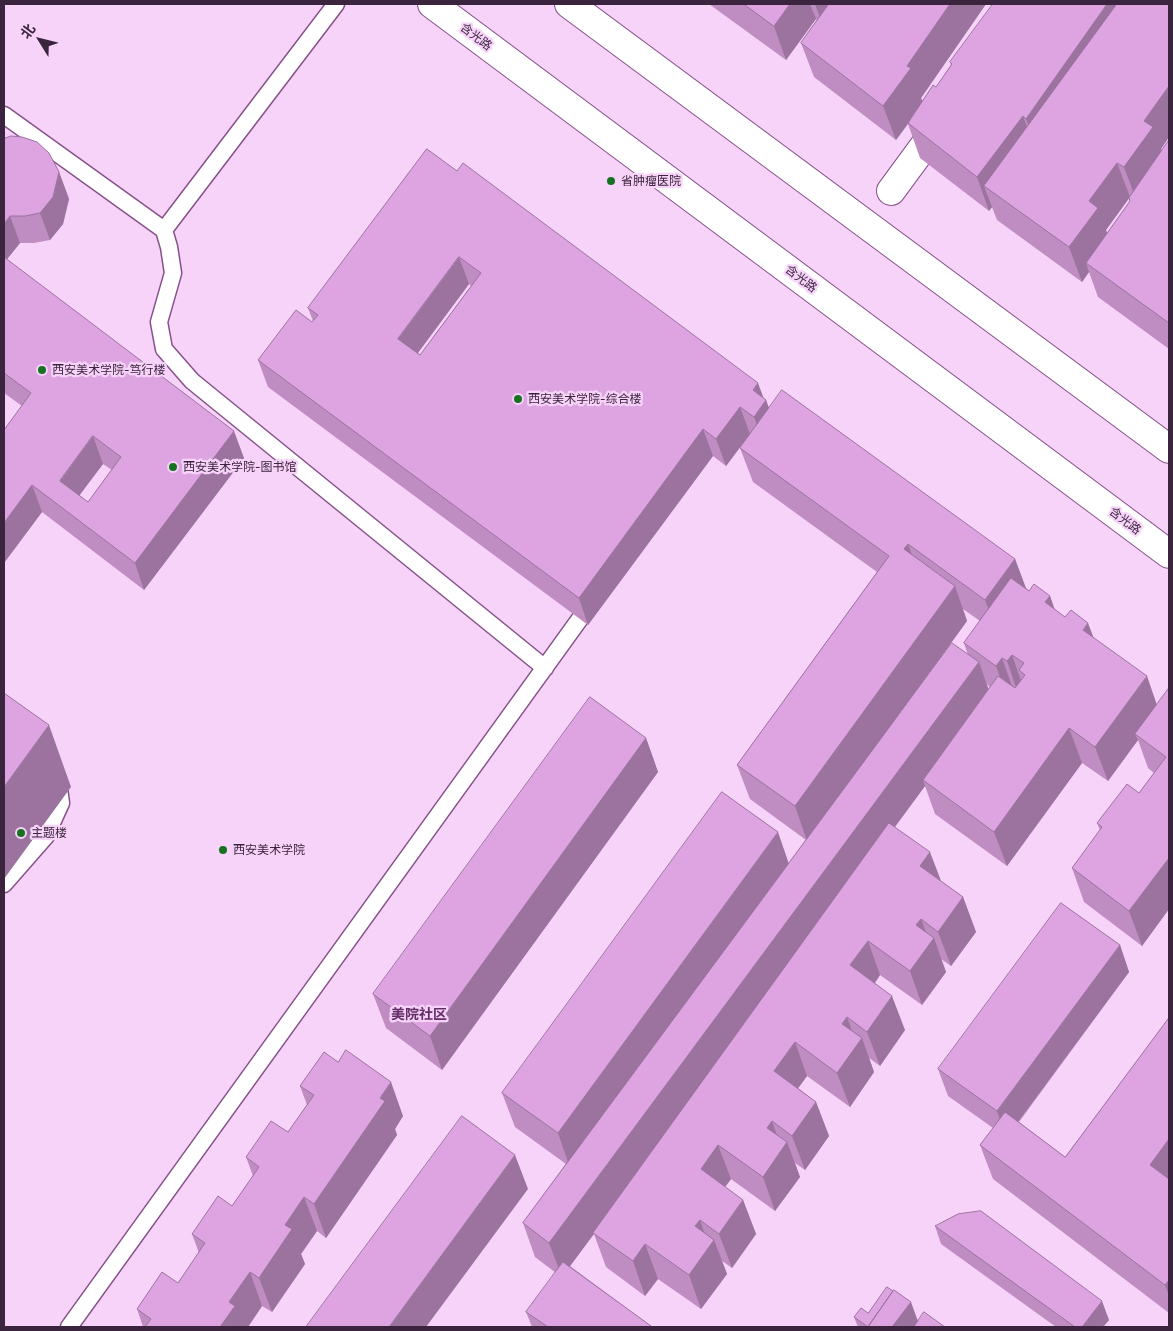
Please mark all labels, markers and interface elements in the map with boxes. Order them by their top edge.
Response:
north arrow [15,15,65,65]
text: 北 [16,20,38,42]
street label: 含光路 [457,20,495,54]
place label: 省肿瘤医院 [621,174,681,188]
marker: 省肿瘤医院 [605,175,617,187]
street label: 含光路 [782,262,820,296]
place label: 西安美术学院-笃行楼 [52,363,166,377]
marker: 西安美术学院-笃行楼 [36,364,48,376]
place label: 西安美术学院-综合楼 [528,392,642,406]
marker: 西安美术学院-综合楼 [512,393,524,405]
place label: 西安美术学院-图书馆 [183,460,297,474]
marker: 西安美术学院-图书馆 [167,461,179,473]
street label: 含光路 [1106,504,1144,538]
place label: 主题楼 [31,826,67,840]
marker: 主题楼 [15,827,27,839]
place label: 西安美术学院 [233,843,305,857]
marker: 西安美术学院 [217,844,229,856]
district label: 美院社区 [391,1007,447,1023]

